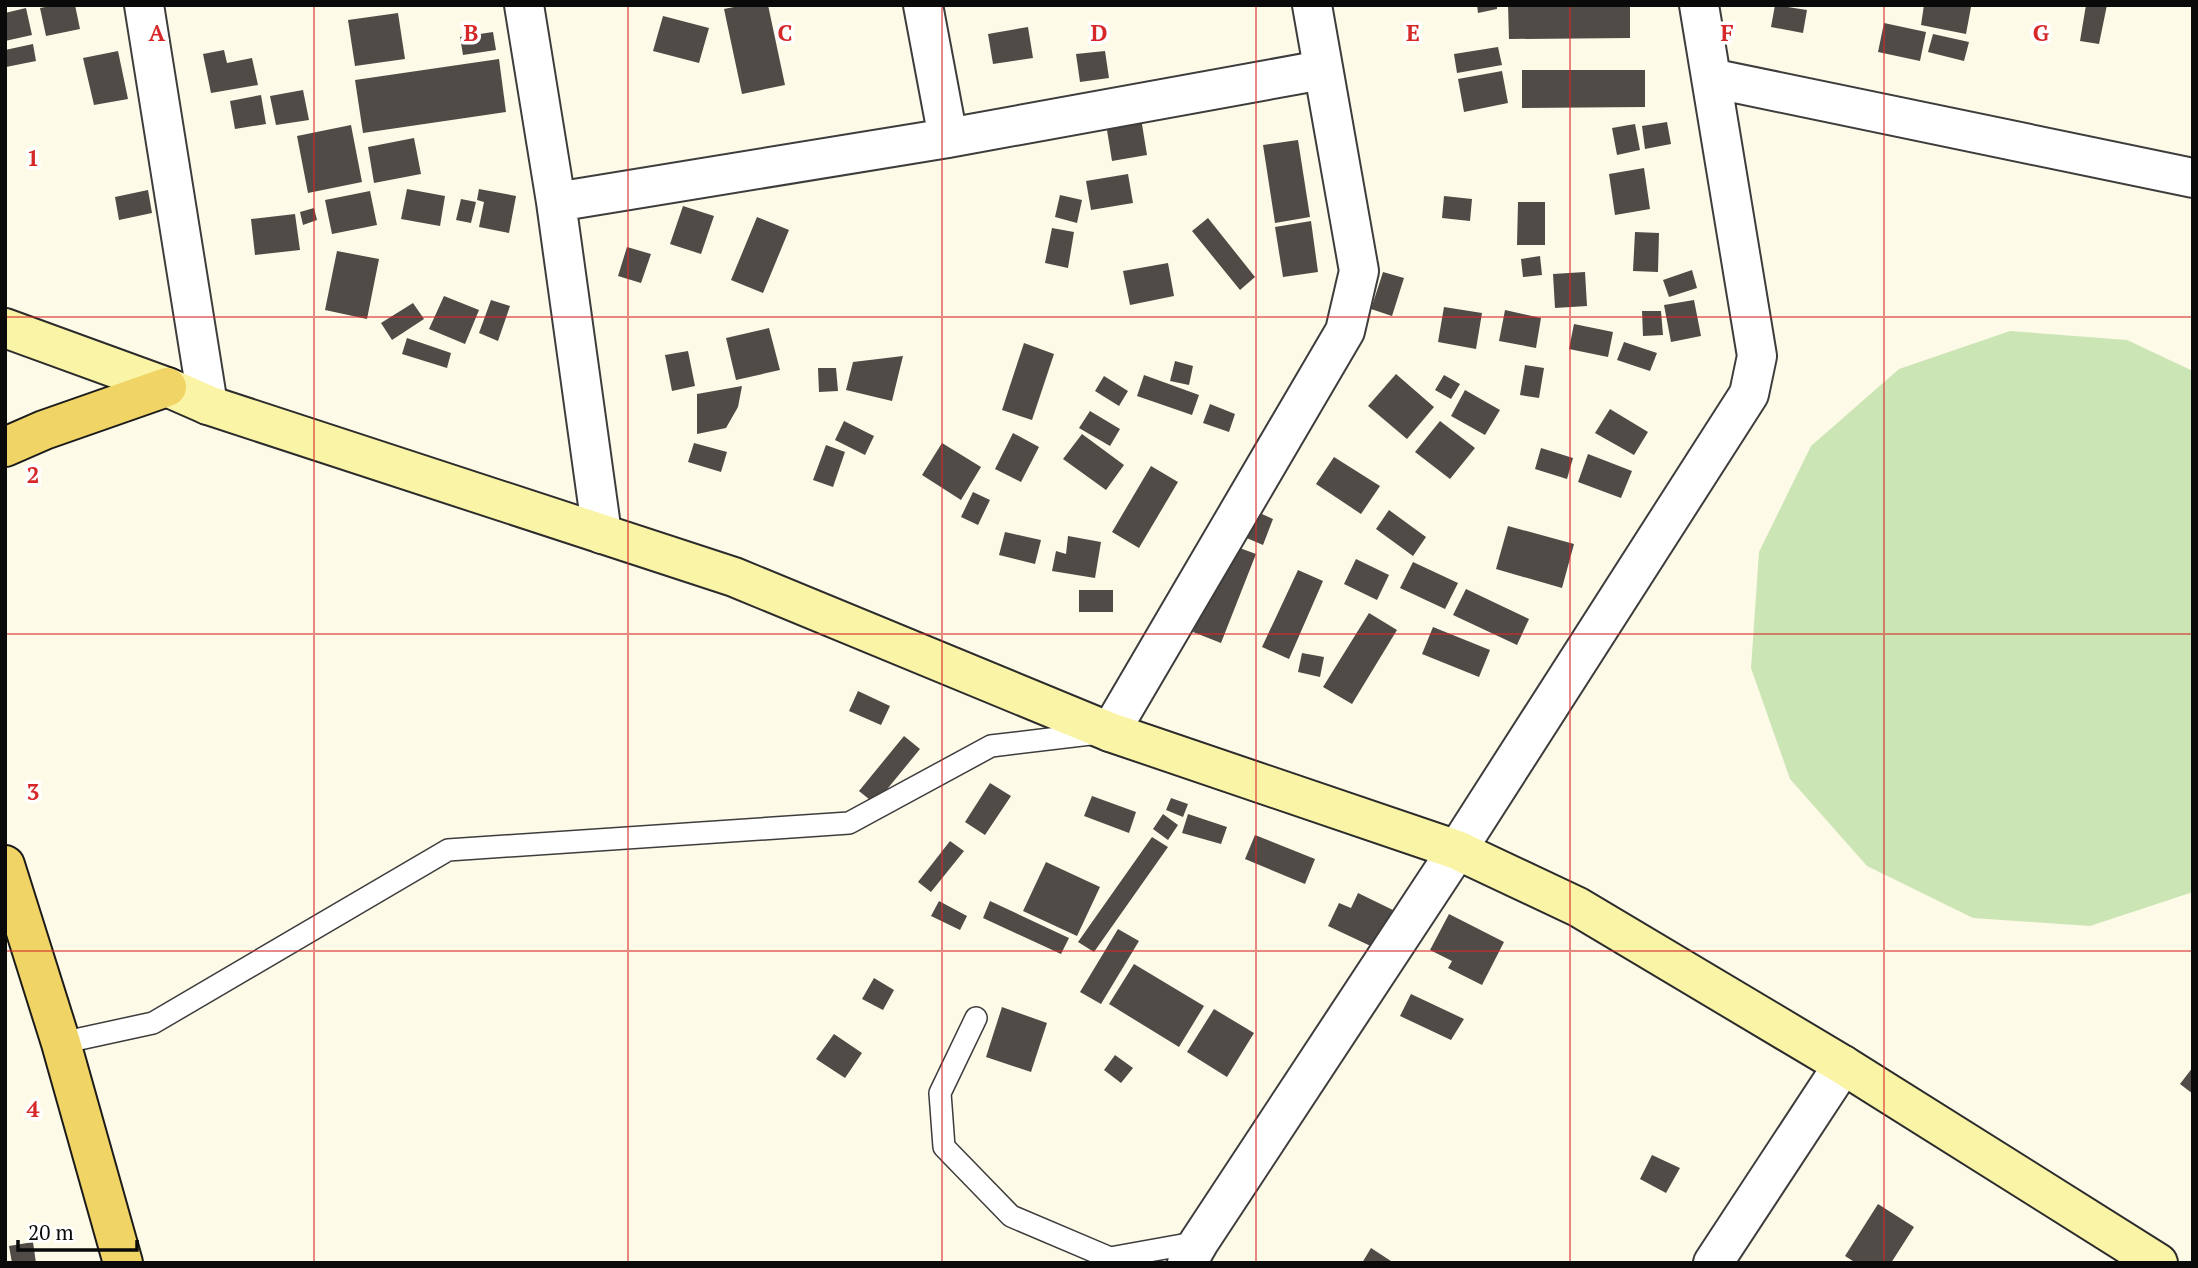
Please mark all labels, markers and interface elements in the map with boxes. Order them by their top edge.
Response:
text: A [149,17,166,48]
text: B [464,17,479,48]
text: C [778,17,793,48]
text: D [1091,17,1108,48]
text: E [1406,17,1420,48]
text: F [1720,17,1734,48]
text: G [2033,17,2050,48]
text: 1 [27,142,40,173]
text: 2 [27,459,40,490]
text: 3 [27,776,40,807]
text: 4 [27,1093,40,1124]
scale bar [18,1208,136,1252]
text: 20 m [28,1218,74,1246]

